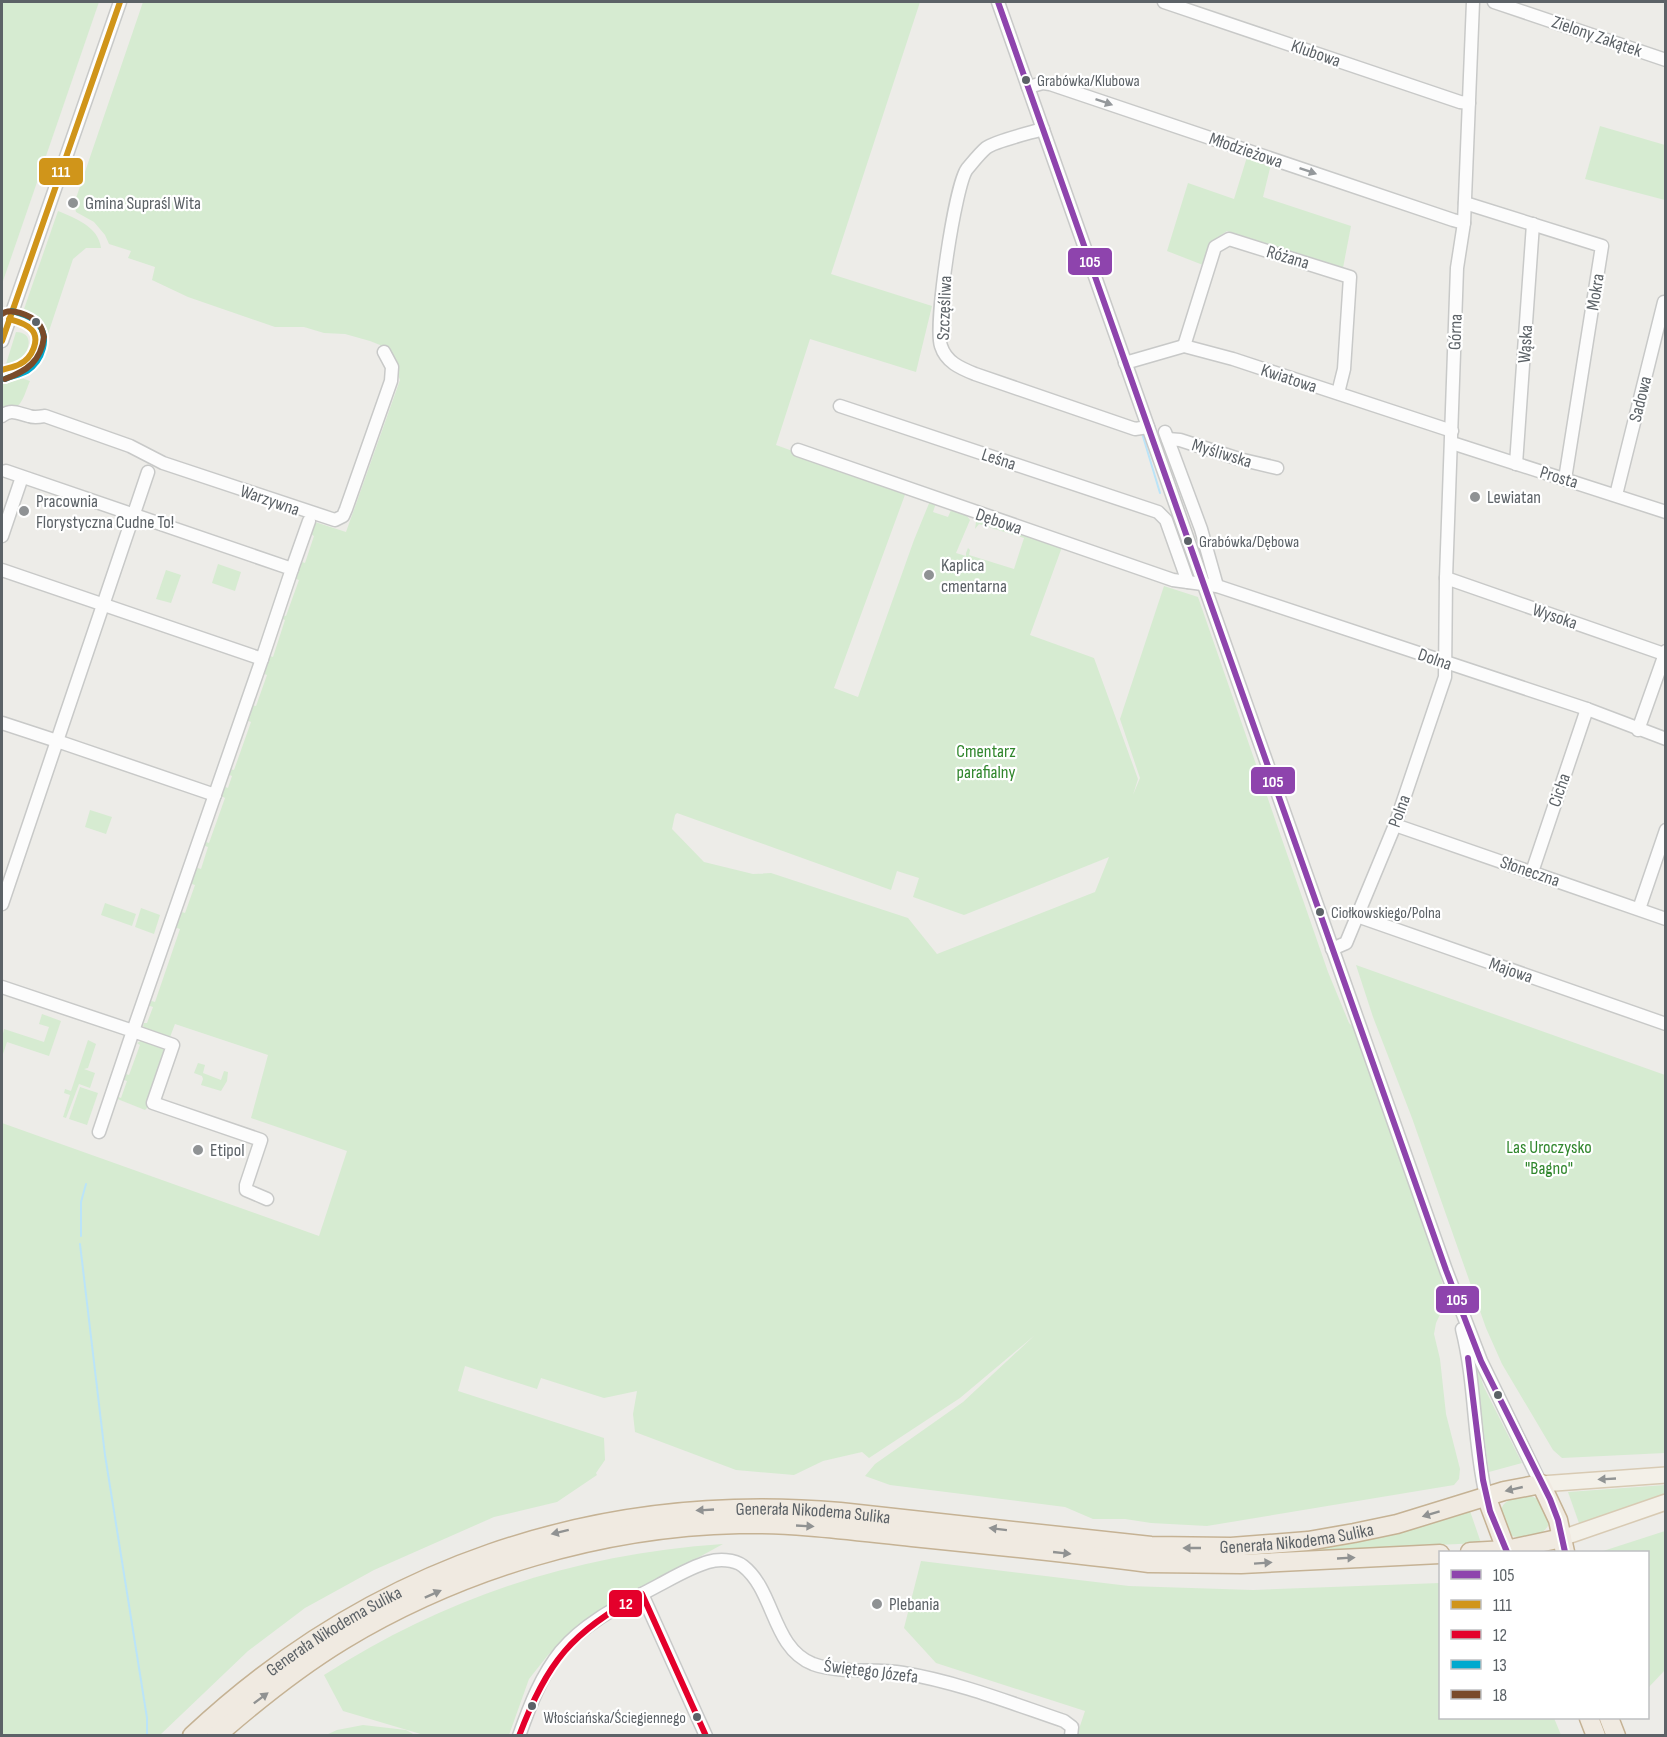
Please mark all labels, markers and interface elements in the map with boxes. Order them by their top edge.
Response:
street label: Zielony Zakątek [1549,11,1645,62]
street label: Klubowa [1288,35,1343,72]
place label: Grabówka/Klubowa [1037,72,1140,91]
marker: Grabówka/Klubowa [1020,74,1032,86]
one-way arrow [1095,98,1113,107]
street label: Młodzieżowa [1206,128,1285,173]
line badge: 111 [38,157,84,186]
text: 111 [52,163,71,182]
one-way arrow [1299,167,1317,177]
place label: Gmina Supraśl Wita [85,193,201,214]
marker: Gmina Supraśl Wita [66,196,80,210]
street label: Różana [1264,241,1312,274]
line badge: 105 [1067,247,1113,276]
text: 105 [1080,253,1100,272]
street label: Mokra [1582,272,1609,312]
street label: Szczęśliwa [933,275,956,341]
street label: Górna [1444,313,1467,351]
unlabelled marker [30,316,42,328]
street label: Wąska [1514,324,1537,364]
street label: Kwiatowa [1258,360,1320,397]
street label: Sadowa [1625,374,1656,424]
street label: Myśliwska [1189,434,1254,473]
street label: Leśna [979,444,1019,475]
street label: Prosta [1537,462,1581,493]
street label: Warzywna [237,481,302,520]
place label: Lewiatan [1487,487,1541,508]
marker: Lewiatan [1468,490,1482,504]
place label: Pracownia Florystyczna Cudne To! [36,491,174,533]
marker: Pracownia Florystyczna Cudne To! [17,504,31,518]
street label: Dębowa [973,504,1025,539]
place label: Grabówka/Dębowa [1199,533,1299,552]
marker: Grabówka/Dębowa [1182,535,1194,547]
place label: Kaplica cmentarna [941,555,1007,597]
marker: Kaplica cmentarna [922,568,936,582]
street label: Wysoka [1530,599,1580,634]
street label: Dolna [1415,644,1455,675]
park label: Cmentarz parafialny [956,741,1016,783]
line badge: 105 [1250,766,1296,795]
street label: Cicha [1544,771,1575,810]
text: 105 [1263,773,1283,792]
street label: Polna [1384,792,1415,830]
street label: Słoneczna [1497,852,1562,891]
place label: Ciołkowskiego/Polna [1331,904,1441,923]
marker: Ciołkowskiego/Polna [1314,906,1326,918]
street label: Majowa [1486,953,1536,988]
park label: Las Uroczysko "Bagno" [1506,1137,1592,1179]
place label: Etipol [210,1140,245,1161]
marker: Etipol [191,1143,205,1157]
line badge: 105 [1435,1285,1480,1314]
text: 105 [1447,1291,1467,1310]
unlabelled marker [1492,1389,1504,1401]
one-way arrow [1598,1474,1617,1484]
one-way arrow [1504,1484,1523,1494]
street label: Generała Nikodema Sulika [735,1499,891,1528]
one-way arrow [696,1505,715,1514]
one-way arrow [1422,1510,1440,1519]
street label: Generała Nikodema Sulika [1219,1519,1376,1558]
one-way arrow [795,1522,814,1531]
one-way arrow [988,1524,1007,1534]
one-way arrow [551,1528,569,1537]
one-way arrow [1182,1543,1201,1552]
one-way arrow [1052,1548,1071,1558]
legend [1439,1551,1649,1719]
one-way arrow [1336,1554,1355,1563]
one-way arrow [1254,1558,1273,1567]
text: 105 [1493,1565,1515,1586]
street label: Generała Nikodema Sulika [262,1582,405,1681]
one-way arrow [425,1589,443,1599]
line badge: 12 [608,1589,643,1618]
place label: Plebania [889,1594,940,1615]
text: 12 [619,1595,633,1614]
text: 111 [1493,1595,1513,1616]
marker: Plebania [870,1597,884,1611]
text: 12 [1493,1625,1507,1646]
street label: Świętego Józefa [823,1655,919,1688]
text: 13 [1493,1655,1507,1676]
text: 18 [1493,1685,1507,1706]
one-way arrow [252,1692,268,1704]
unlabelled marker [526,1700,538,1712]
place label: Włościańska/Ściegiennego [544,1709,686,1728]
marker: Włościańska/Ściegiennego [691,1711,703,1723]

